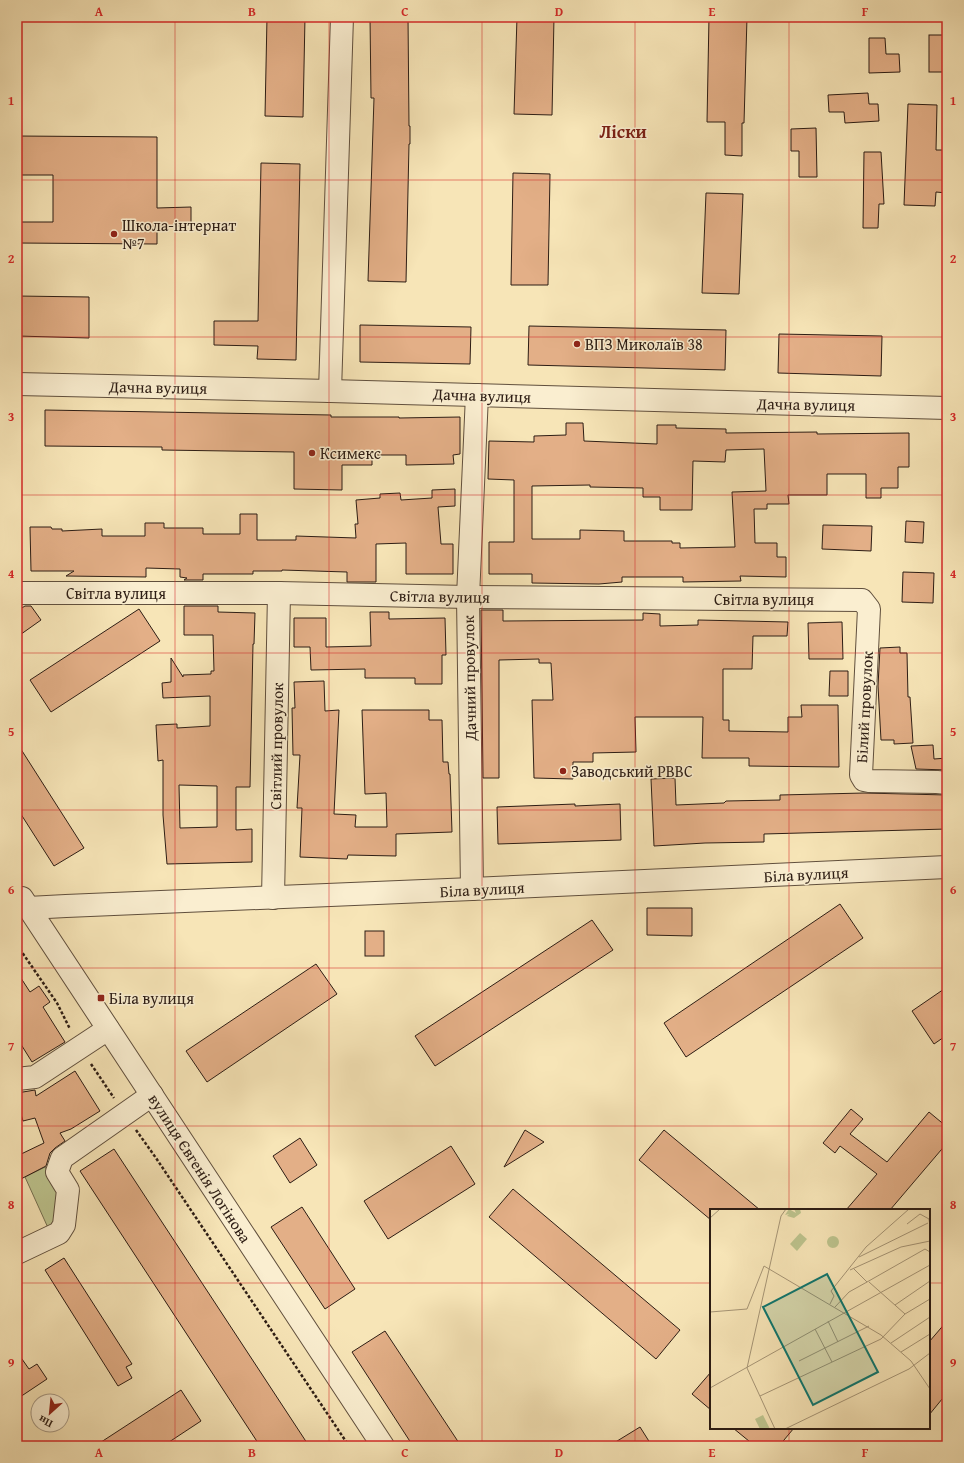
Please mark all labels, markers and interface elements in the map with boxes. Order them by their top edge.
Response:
text: A [95,2,104,21]
text: B [248,2,256,21]
text: C [401,2,409,21]
text: D [555,2,563,21]
text: E [709,2,716,21]
text: F [862,2,869,21]
text: 1 [8,91,14,110]
text: 1 [950,91,956,110]
district label: Ліски [599,118,647,145]
place label: Школа-інтернат №7 [122,213,236,255]
marker: Школа-інтернат №7 [109,229,119,239]
text: 2 [8,249,15,268]
text: 2 [950,249,957,268]
place label: ВПЗ Миколаїв 38 [585,332,703,356]
marker: ВПЗ Миколаїв 38 [572,339,582,349]
street label: Дачна вулиця [108,374,207,400]
street label: Дачна вулиця [431,381,532,409]
street label: Дачна вулиця [756,391,855,417]
text: 3 [8,407,14,426]
text: 3 [950,407,956,426]
place label: Ксимекс [320,441,381,465]
marker: Ксимекс [307,448,317,458]
text: 4 [8,564,15,583]
text: 4 [950,564,957,583]
street label: Світла вулиця [66,581,166,605]
street label: Світла вулиця [390,583,490,609]
street label: Світла вулиця [714,587,814,611]
street label: Дачний провулок [456,614,482,742]
street label: Білий провулок [849,650,879,764]
street label: Світлий провулок [263,682,289,810]
text: 5 [8,722,15,741]
text: 5 [950,722,957,741]
place label: Заводський РВВС [571,759,693,783]
marker: Заводський РВВС [558,766,568,776]
street label: Біла вулиця [763,860,849,888]
street label: Біла вулиця [439,875,525,903]
text: 6 [8,880,15,899]
text: 6 [950,880,957,899]
place label: Біла вулиця [109,986,194,1010]
marker: Біла вулиця [96,993,106,1003]
text: 7 [8,1037,15,1056]
text: 7 [950,1037,957,1056]
street label: вулиця Євгенія Логінова [143,1089,258,1248]
text: 8 [8,1195,15,1214]
text: 8 [950,1195,957,1214]
inset map [710,1209,930,1429]
text: 9 [8,1353,15,1372]
text: 9 [950,1353,957,1372]
north arrow [30,1393,70,1433]
text: Пн [35,1411,55,1432]
text: A [95,1443,104,1462]
text: B [248,1443,256,1462]
text: C [401,1443,409,1462]
text: D [555,1443,563,1462]
text: E [709,1443,716,1462]
text: F [862,1443,869,1462]

